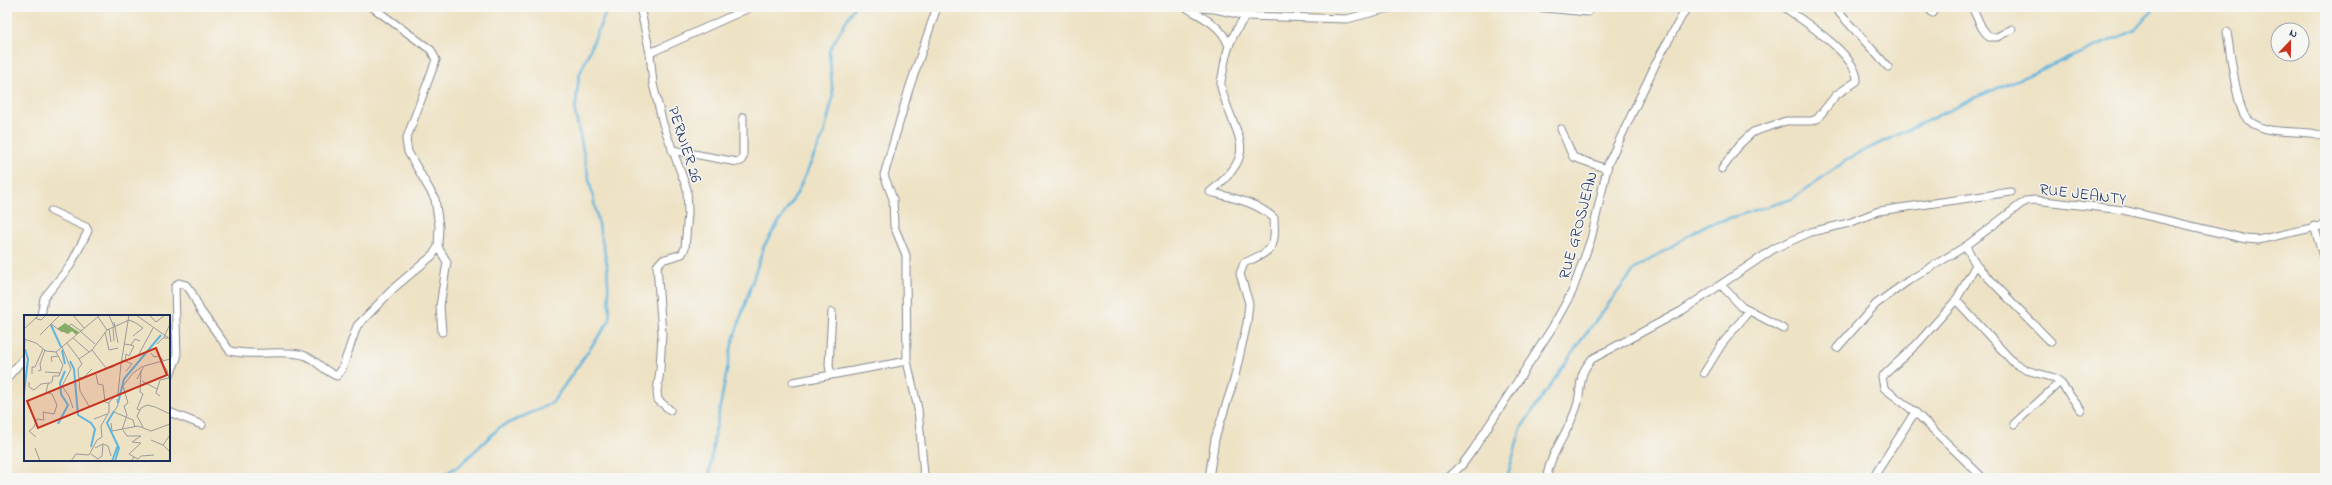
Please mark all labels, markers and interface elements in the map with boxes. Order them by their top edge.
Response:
north arrow [2270,22,2310,62]
text: N [2287,25,2300,42]
street label: PERNIER 26 [660,103,708,186]
street label: RUE GROSJEAN [1553,169,1605,282]
street label: RUE JEANTY [2038,178,2128,212]
inset map [24,315,170,461]

